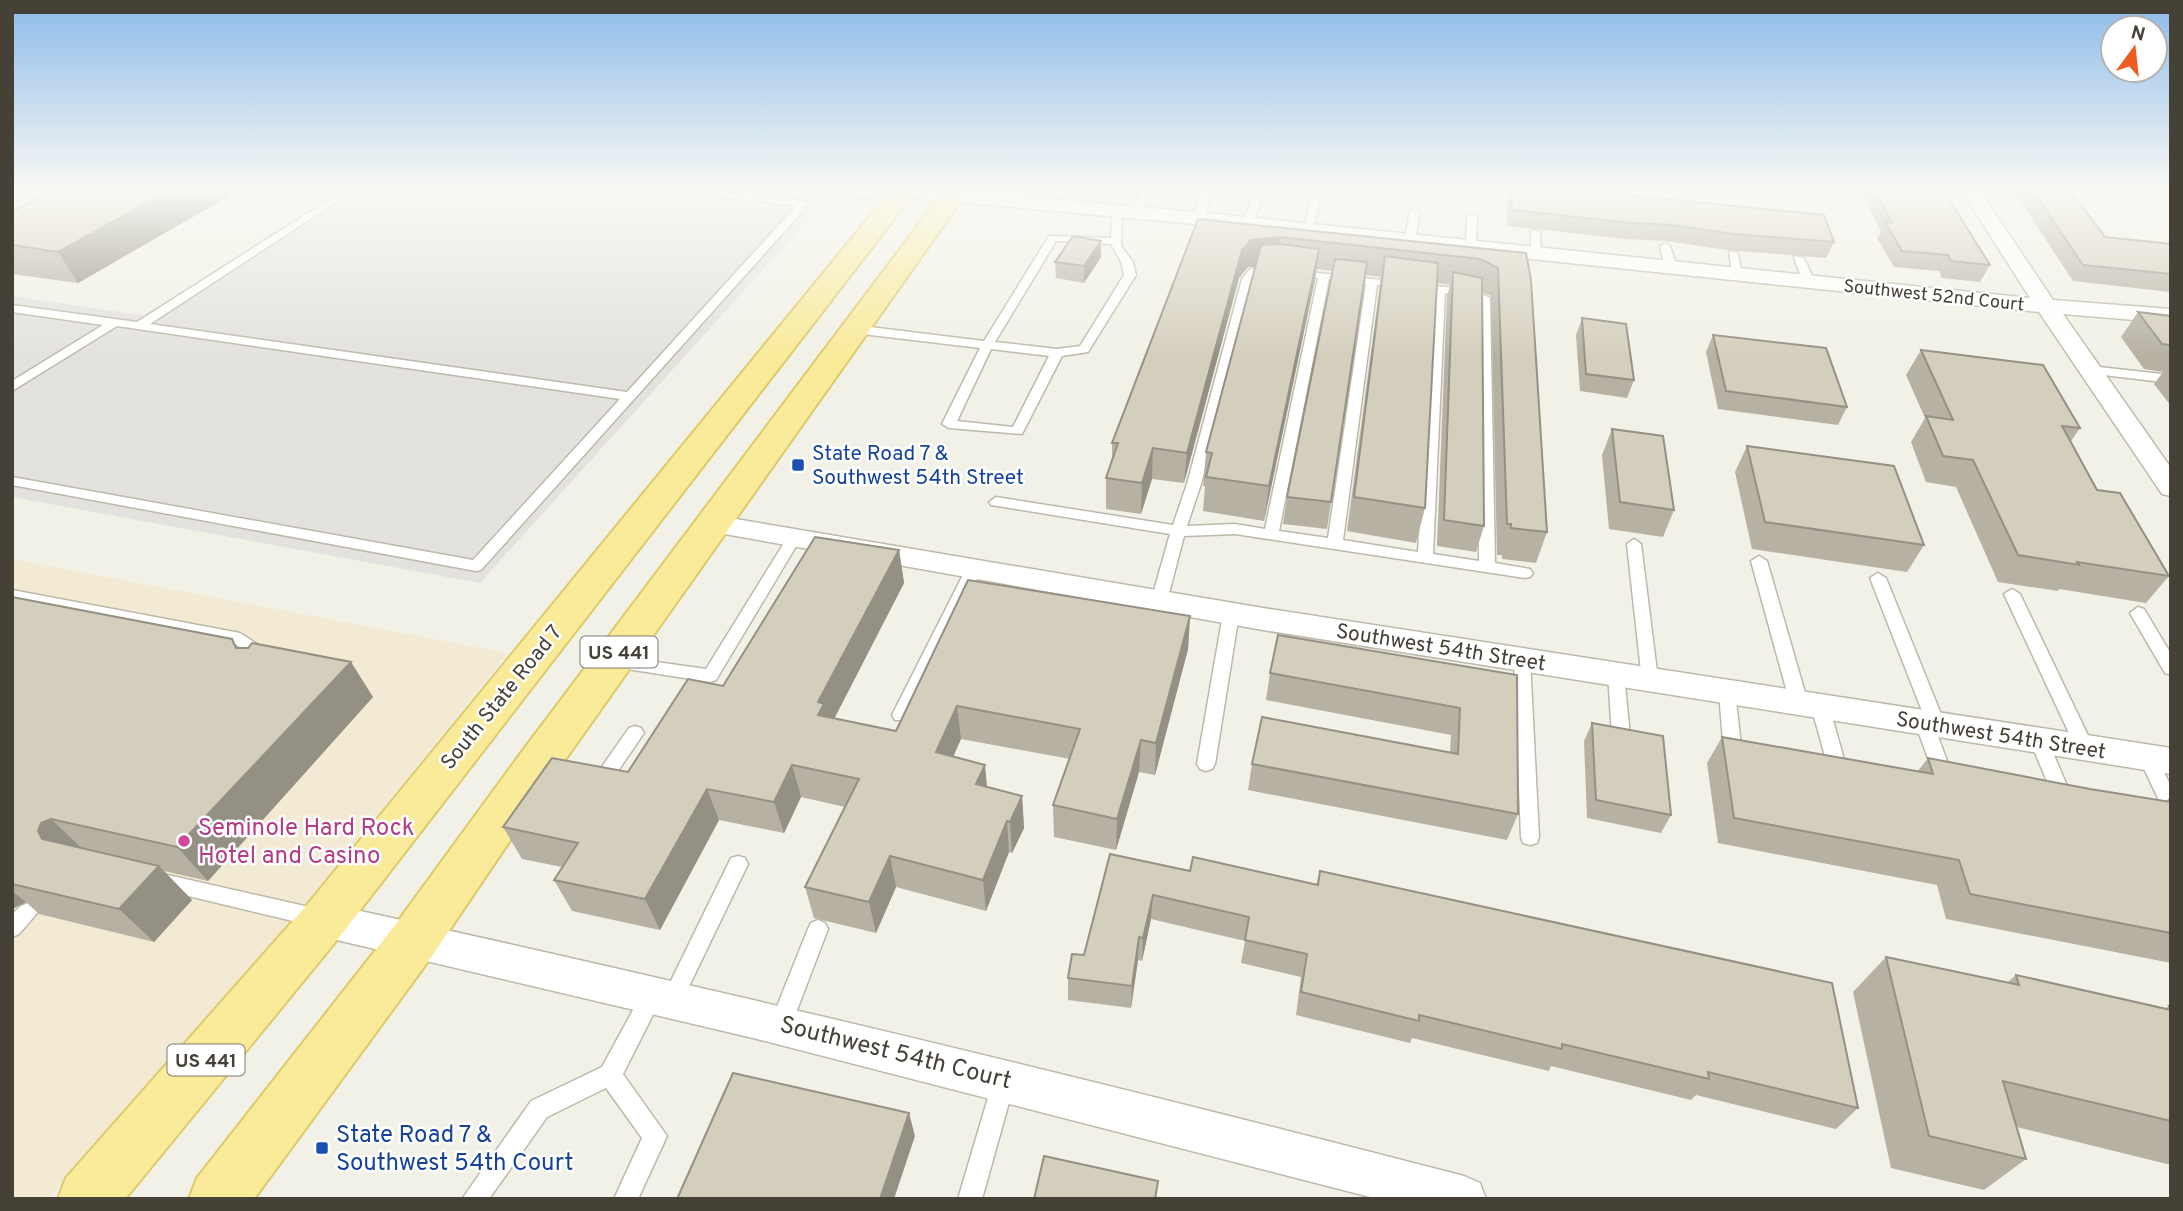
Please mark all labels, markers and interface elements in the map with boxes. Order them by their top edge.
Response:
north arrow [2099,14,2169,84]
text: N [2128,21,2148,48]
street label: Southwest 52nd Court [1842,276,2025,317]
place label: State Road 7 & Southwest 54th Street [812,441,1024,492]
marker: State Road 7 & Southwest 54th Street [790,457,806,473]
street label: Southwest 54th Street [1334,619,1548,678]
street label: South State Road 7 [436,620,569,776]
road number: US 441 [580,636,658,667]
street label: Southwest 54th Street [1894,707,2108,766]
place label: Seminole Hard Rock Hotel and Casino [198,814,414,872]
marker: Seminole Hard Rock Hotel and Casino [176,833,192,849]
street label: Southwest 54th Court [777,1011,1014,1097]
road number: US 441 [168,1044,244,1076]
place label: State Road 7 & Southwest 54th Court [336,1121,574,1179]
marker: State Road 7 & Southwest 54th Court [314,1140,330,1156]

